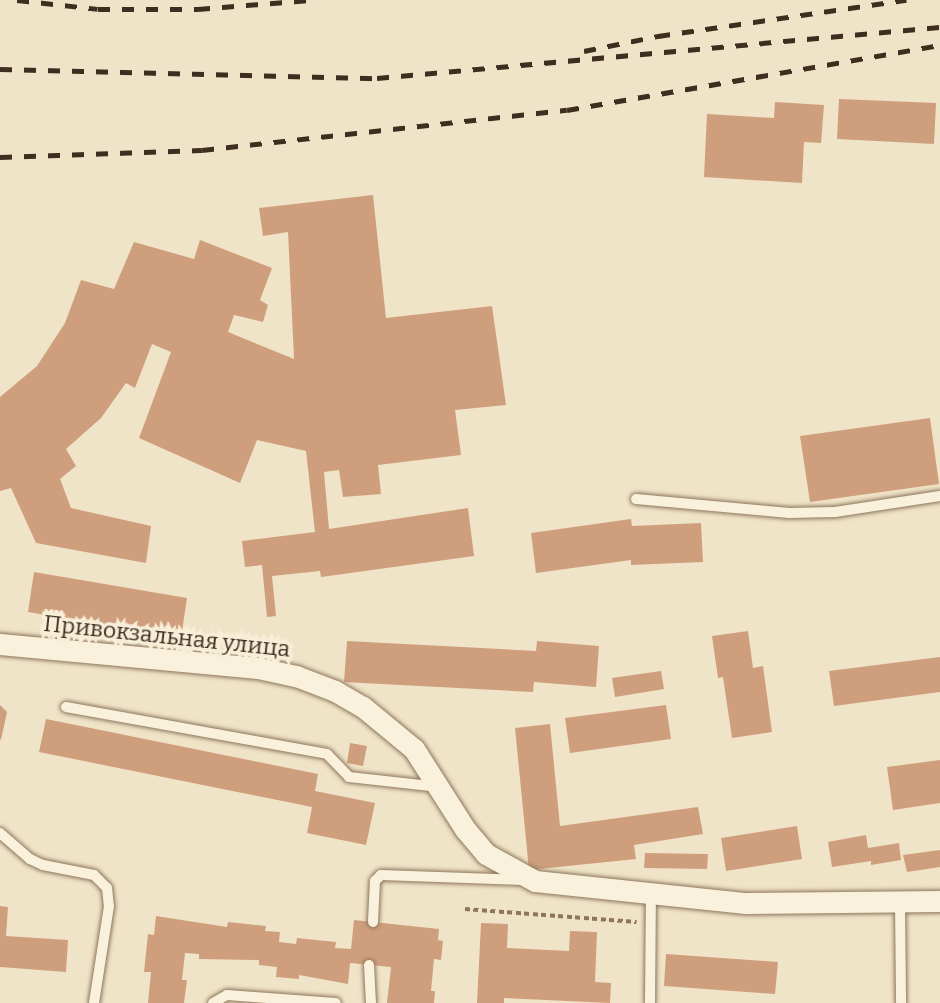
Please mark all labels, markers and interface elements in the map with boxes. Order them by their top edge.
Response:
street label: Привокзальная улица [42,609,292,663]

